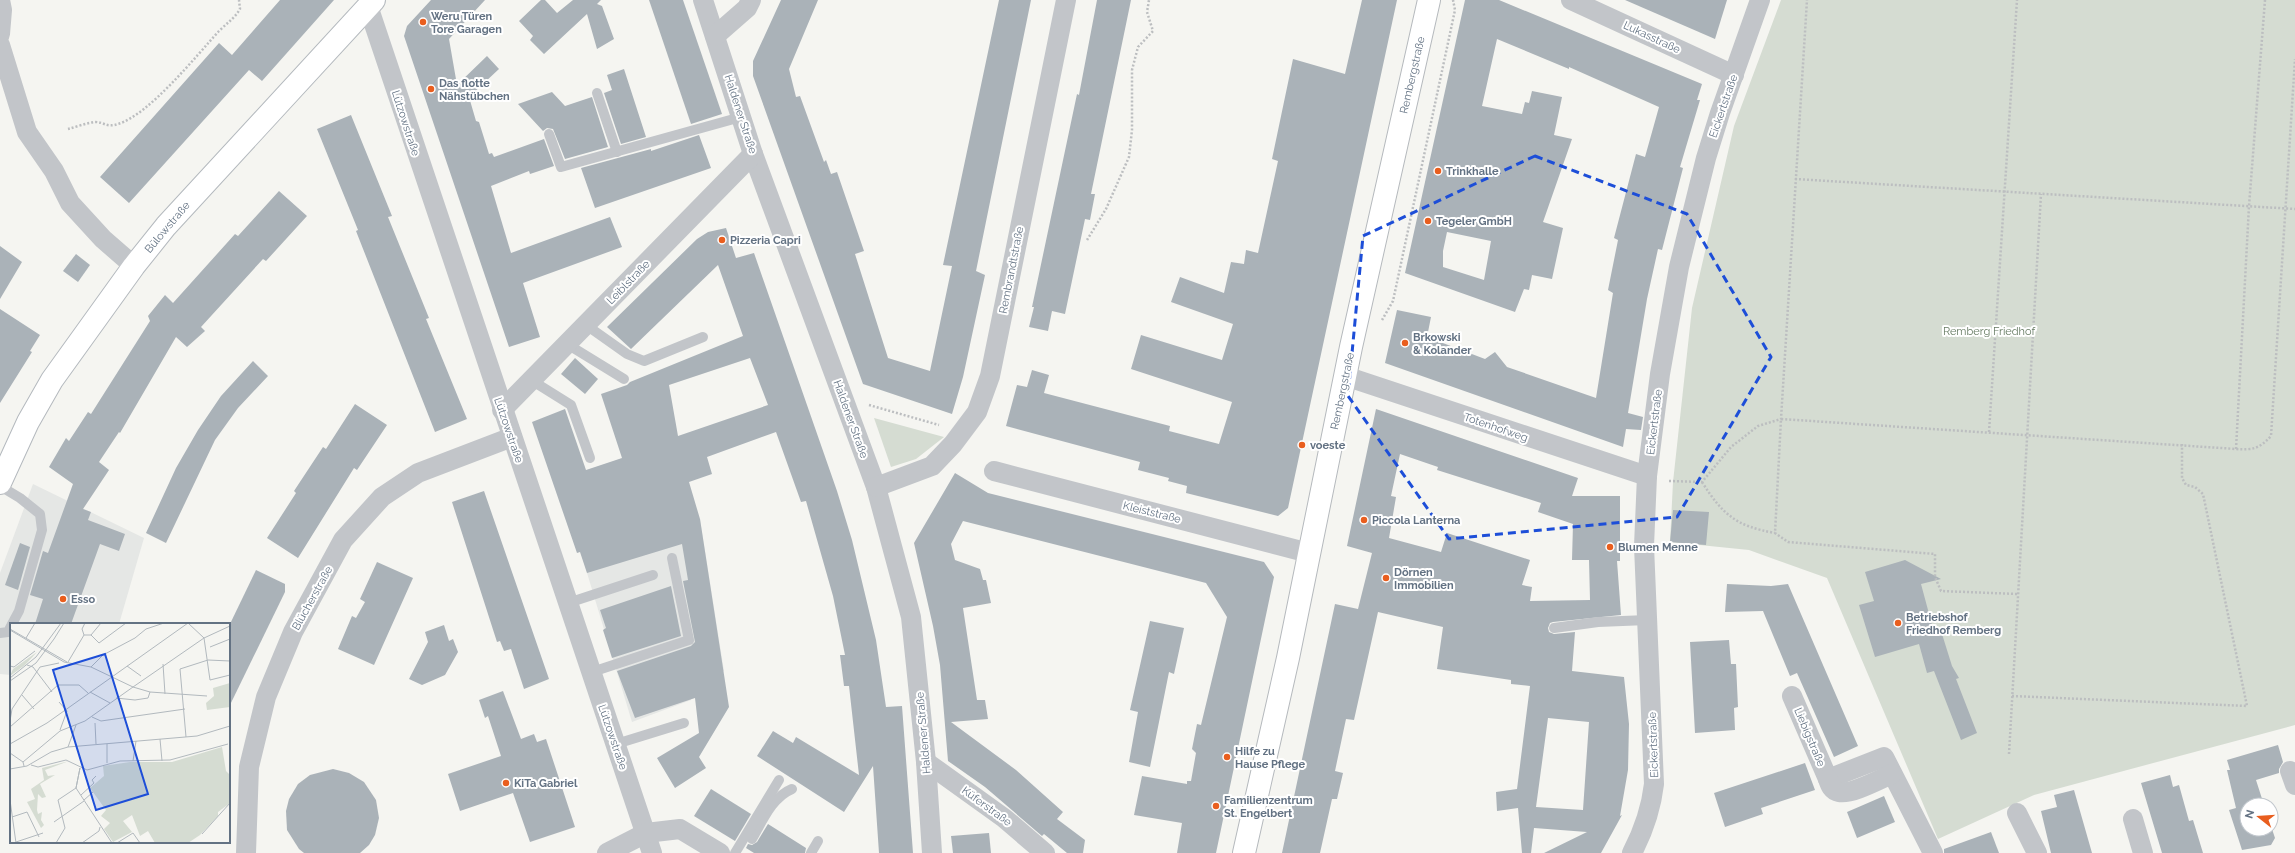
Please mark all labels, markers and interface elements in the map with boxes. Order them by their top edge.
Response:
place label: Weru Türen Tore Garagen [431,10,502,36]
marker: Weru Türen Tore Garagen [418,17,428,27]
street label: Lukasstraße [1621,19,1683,57]
street label: Rembergstraße [1397,35,1428,115]
street label: Eickertstraße [1707,72,1741,139]
street label: Haldener Straße [722,73,760,156]
place label: Das flotte Nähstübchen [439,77,510,103]
marker: Das flotte Nähstübchen [426,84,436,94]
street label: Lützowstraße [389,89,422,158]
place label: Trinkhalle [1446,165,1499,178]
marker: Trinkhalle [1433,166,1443,176]
street label: Bülowstraße [142,198,193,256]
place label: Tegeler GmbH [1436,215,1512,228]
marker: Tegeler GmbH [1423,216,1433,226]
street label: Rembrandtstraße [997,225,1026,315]
place label: Pizzeria Capri [730,234,801,247]
marker: Pizzeria Capri [717,235,727,245]
street label: Leiblstraße [604,257,653,307]
park label: Remberg Friedhof [1943,325,2035,338]
place label: Brkowski & Kolander [1413,331,1472,357]
marker: Brkowski & Kolander [1400,338,1410,348]
street label: Rembergstraße [1328,351,1357,431]
street label: Haldener Straße [830,378,871,461]
street label: Eickertstraße [1644,388,1665,456]
street label: Lützowstraße [491,396,526,465]
street label: Totenhofweg [1462,410,1530,445]
place label: voeste [1310,439,1346,452]
marker: voeste [1297,440,1307,450]
street label: Kleiststraße [1122,499,1183,526]
place label: Piccola Lanterna [1372,514,1460,527]
marker: Piccola Lanterna [1359,515,1369,525]
place label: Blumen Menne [1618,541,1698,554]
marker: Blumen Menne [1605,542,1615,552]
street label: Blücherstraße [290,564,336,632]
place label: Dörnen Immobilien [1394,566,1454,592]
marker: Dörnen Immobilien [1381,573,1391,583]
place label: Esso [71,593,95,606]
marker: Esso [58,594,68,604]
place label: Betriebshof Friedhof Remberg [1906,611,2001,637]
marker: Betriebshof Friedhof Remberg [1893,618,1903,628]
inset map [10,623,230,843]
street label: Haldener Straße [913,691,934,774]
street label: Lützowstraße [595,703,630,772]
street label: Liebigstraße [1791,706,1828,769]
street label: Eickertstraße [1646,711,1661,778]
place label: Hilfe zu Hause Pflege [1235,745,1306,771]
marker: Hilfe zu Hause Pflege [1222,752,1232,762]
place label: KiTa Gabriel [514,777,578,790]
marker: KiTa Gabriel [501,778,511,788]
street label: Küferstraße [959,784,1015,829]
place label: Familienzentrum St. Engelbert [1224,794,1313,820]
north arrow [2239,797,2279,837]
marker: Familienzentrum St. Engelbert [1211,801,1221,811]
text: N [2242,808,2257,820]

